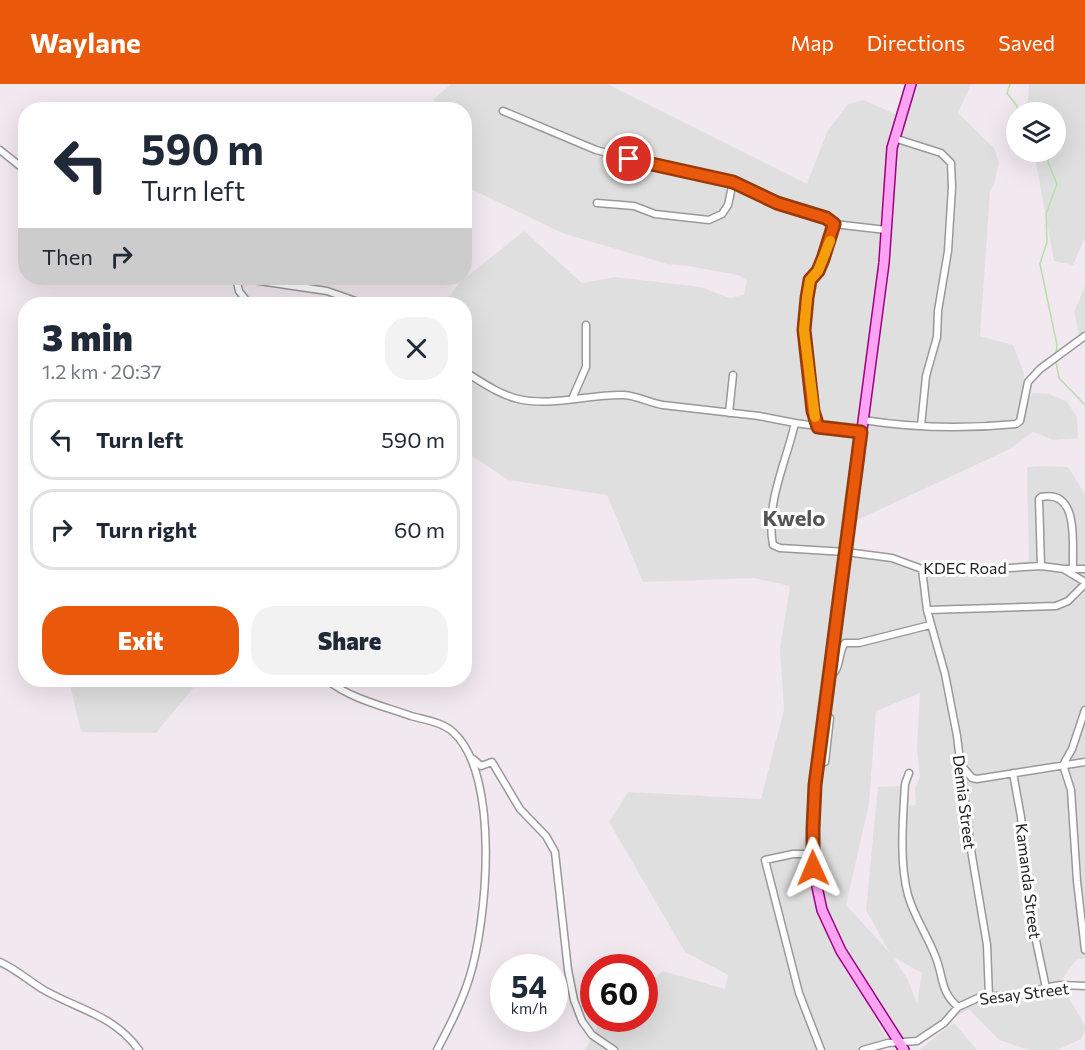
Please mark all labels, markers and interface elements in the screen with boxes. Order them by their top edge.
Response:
text: Waylane [30,25,141,59]
text: Map [791,30,834,55]
text: Directions [867,30,965,55]
text: Saved [998,30,1055,55]
map controls [1006,102,1066,162]
button: layers [1006,102,1066,162]
text: 590 m [141,122,264,174]
icon: left [42,126,120,204]
pin [603,133,654,184]
icon: arrive [612,142,645,175]
text: Turn left [141,174,245,207]
icon: right [105,240,138,273]
text: Then [42,243,93,270]
text: 3 min [42,314,133,358]
button: close [385,317,448,380]
text: 1.2 km · 20:37 [42,359,162,383]
icon: left [45,423,78,456]
text: Turn left [96,426,183,453]
text: 590 m [381,426,445,453]
district label: Kwelo [763,504,825,531]
icon: right [45,513,78,546]
text: Turn right [96,516,197,543]
text: 60 m [394,516,445,543]
street label: KDEC Road [923,558,1007,577]
button: Exit [42,606,239,675]
button: Share [251,606,448,675]
street label: Demia Street [950,754,980,851]
street label: Kamanda Street [1012,822,1046,940]
position arrow [781,836,845,900]
speed limit sign: 60 [580,954,658,1032]
text: 54 [511,967,547,1004]
street label: Sesay Street [978,978,1070,1008]
text: km/h [511,999,547,1017]

